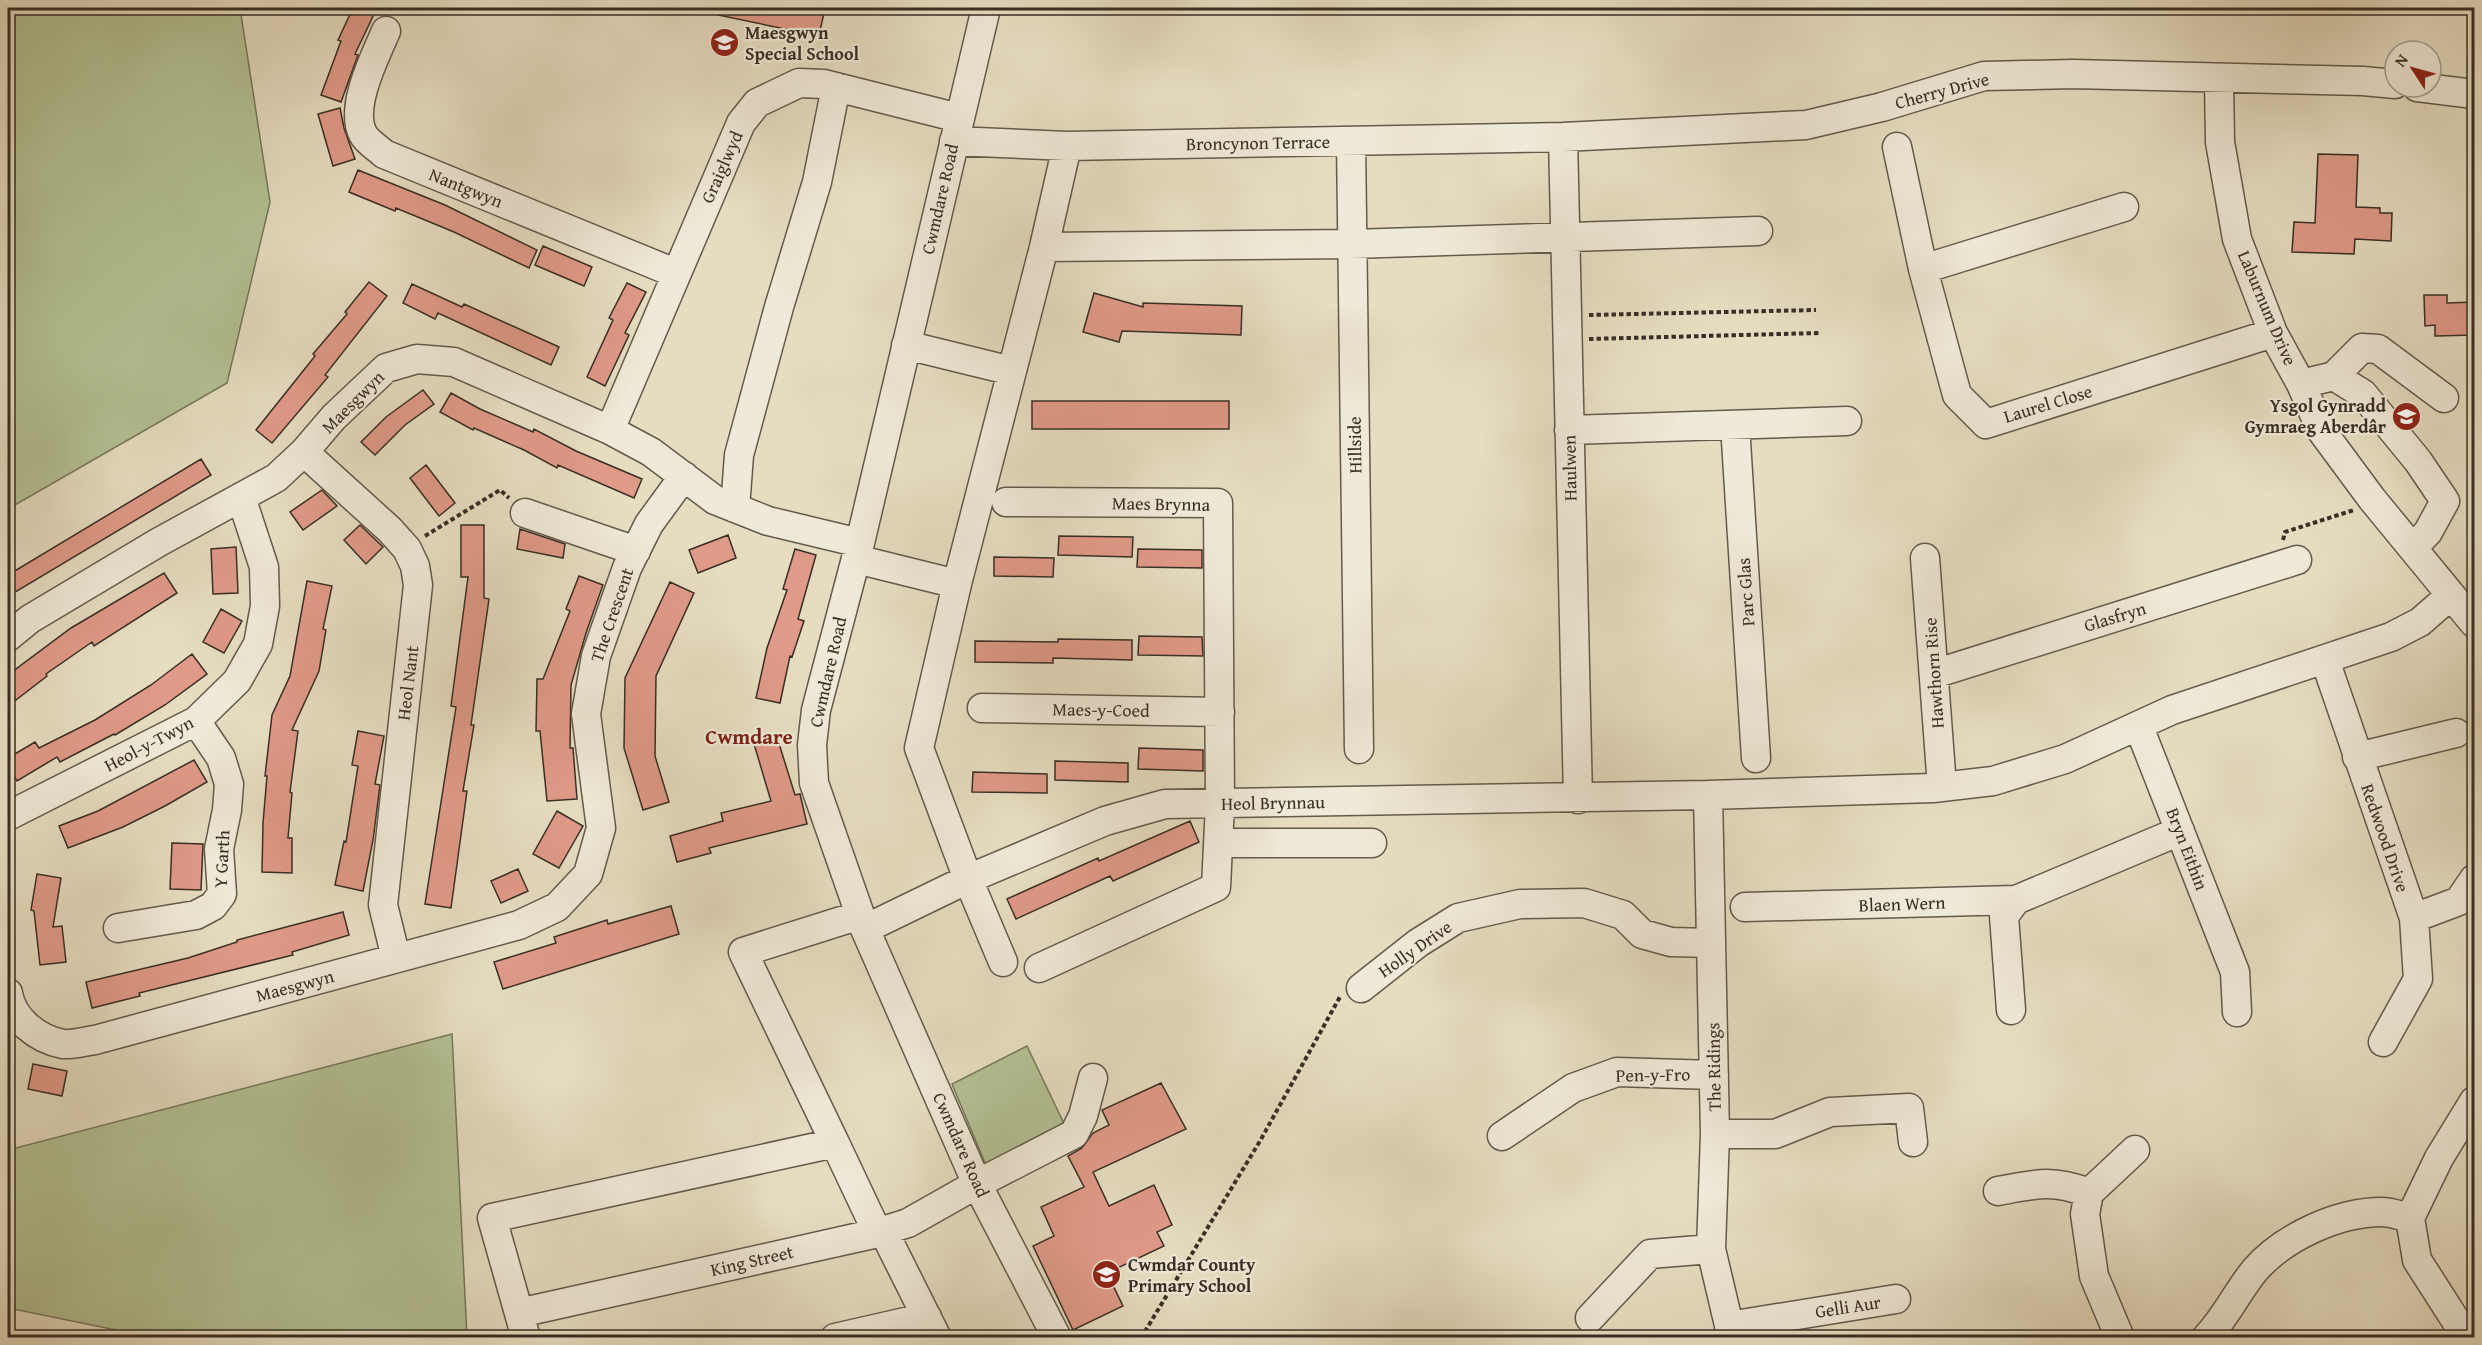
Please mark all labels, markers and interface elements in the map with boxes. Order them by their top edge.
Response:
place label: Maesgwyn Special School [745,19,859,67]
school or university icon: Maesgwyn Special School [708,27,740,59]
north arrow [2383,39,2443,99]
text: N [2388,49,2414,72]
street label: Cherry Drive [1892,65,1992,116]
street label: Graiglwyd [694,126,750,207]
street label: Broncynon Terrace [1186,128,1330,157]
street label: Cwmdare Road [914,141,965,257]
street label: Nantgwyn [425,160,507,215]
street label: Laburnum Drive [2231,246,2304,370]
street label: Maesgwyn [315,364,390,439]
street label: Laurel Close [2000,377,2095,430]
place label: Ysgol Gynradd Gymraeg Aberdâr [2245,392,2387,440]
school or university icon: Ysgol Gynradd Gymraeg Aberdâr [2391,400,2423,432]
street label: Hillside [1341,416,1368,474]
street label: Haulwen [1555,435,1584,501]
street label: Maes Brynna [1112,489,1211,518]
street label: Parc Glas [1730,557,1761,627]
street label: The Crescent [583,563,640,666]
street label: Glasfryn [2080,594,2149,639]
street label: Cwmdare Road [802,614,853,730]
street label: Hawthorn Rise [1916,617,1951,729]
street label: Heol Nant [390,643,426,722]
street label: Maes-y-Coed [1052,695,1150,724]
street label: Heol-y-Twyn [99,709,198,778]
district label: Cwmdare [705,721,793,752]
street label: Redwood Drive [2354,780,2417,896]
street label: Heol Brynnau [1221,788,1325,817]
street label: Bryn Eithin [2159,804,2216,894]
street label: Y Garth [207,829,236,889]
street label: Blaen Wern [1858,888,1946,919]
street label: Holly Drive [1372,913,1457,984]
street label: Maesgwyn [253,962,337,1009]
street label: The Ridings [1699,1022,1728,1112]
street label: Pen-y-Fro [1615,1060,1691,1089]
street label: Cwmdare Road [926,1088,997,1202]
street label: King Street [708,1238,797,1283]
place label: Cwmdar County Primary School [1128,1251,1256,1299]
school or university icon: Cwmdar County Primary School [1091,1259,1123,1291]
street label: Gelli Aur [1813,1288,1883,1325]

